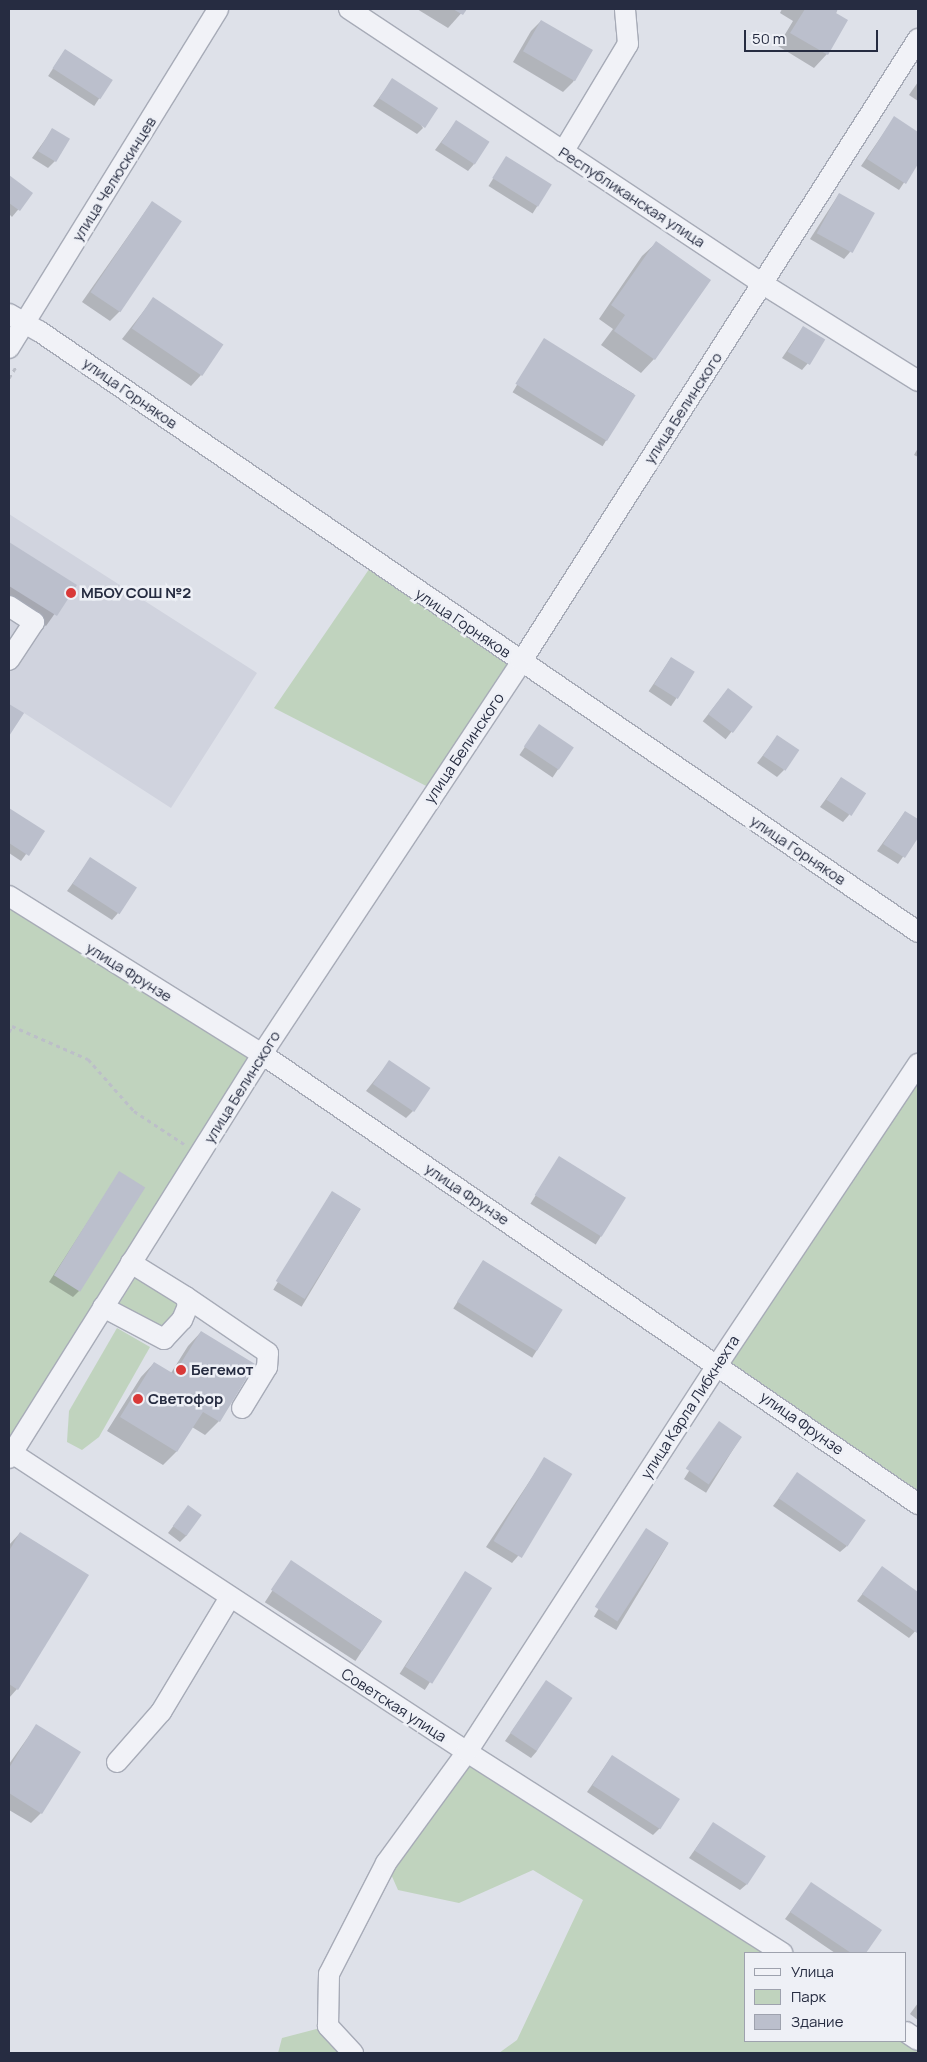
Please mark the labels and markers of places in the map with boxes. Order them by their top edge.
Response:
place label: МБОУ СОШ №2 [81,584,192,602]
marker: МБОУ СОШ №2 [65,587,77,599]
place label: Бегемот [191,1361,254,1379]
marker: Бегемот [175,1364,187,1376]
place label: Светофор [148,1390,223,1408]
marker: Светофор [132,1393,144,1405]

